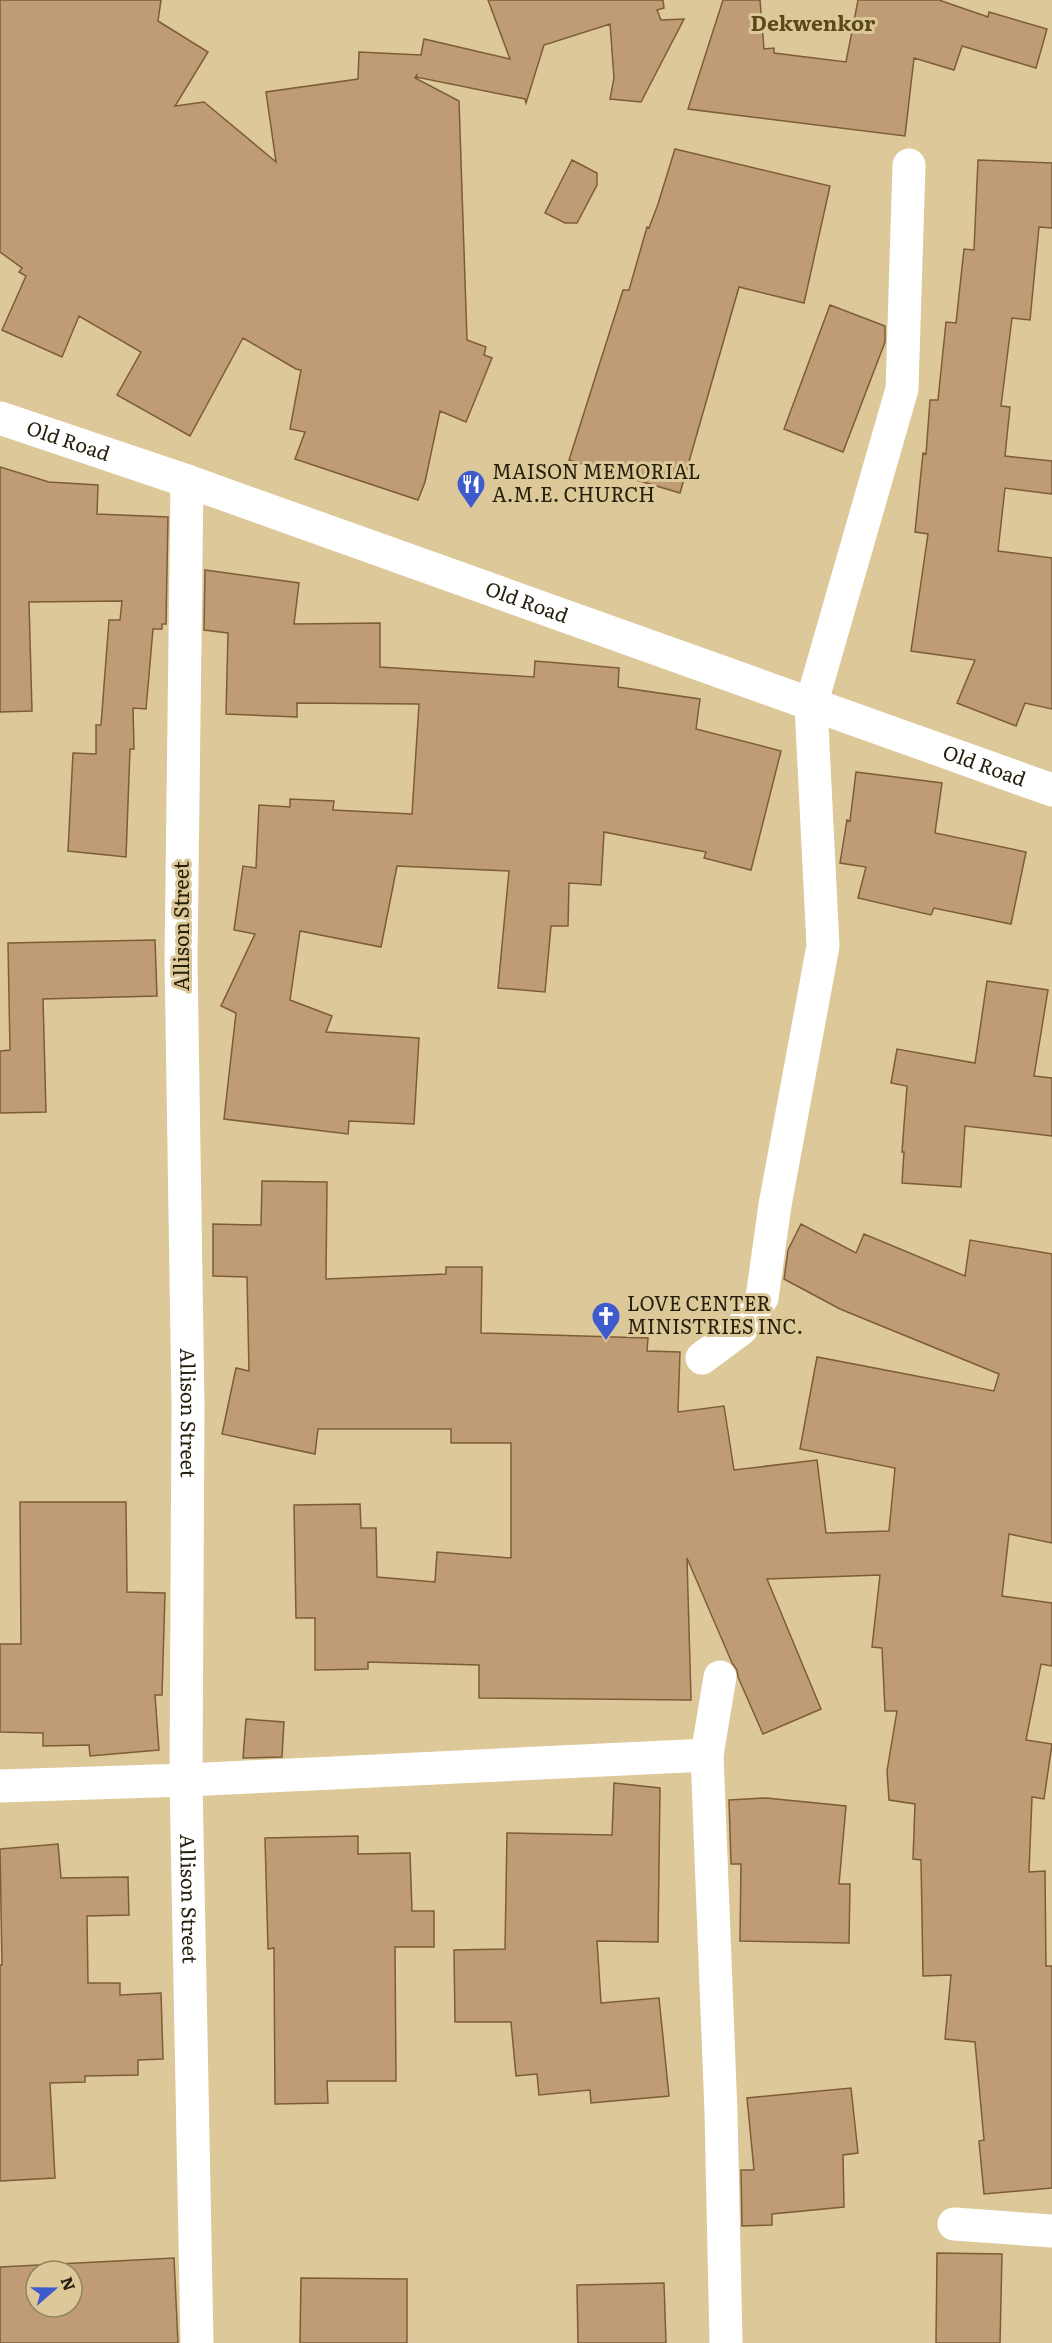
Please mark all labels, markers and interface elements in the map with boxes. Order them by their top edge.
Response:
district label: Dekwenkor [751,6,876,37]
street label: Old Road [23,411,115,467]
place label: MAISON MEMORIAL A.M.E. CHURCH [492,455,701,508]
restaurant icon: MAISON MEMORIAL A.M.E. CHURCH [455,468,487,510]
street label: Old Road [482,572,573,629]
street label: Old Road [939,735,1031,793]
street label: Allison Street [165,861,195,991]
place label: LOVE CENTER MINISTRIES INC. [627,1287,803,1340]
church icon: LOVE CENTER MINISTRIES INC. [590,1300,622,1342]
street label: Allison Street [174,1348,205,1478]
street label: Allison Street [174,1834,207,1964]
north arrow [24,2259,84,2319]
text: N [55,2273,83,2294]

